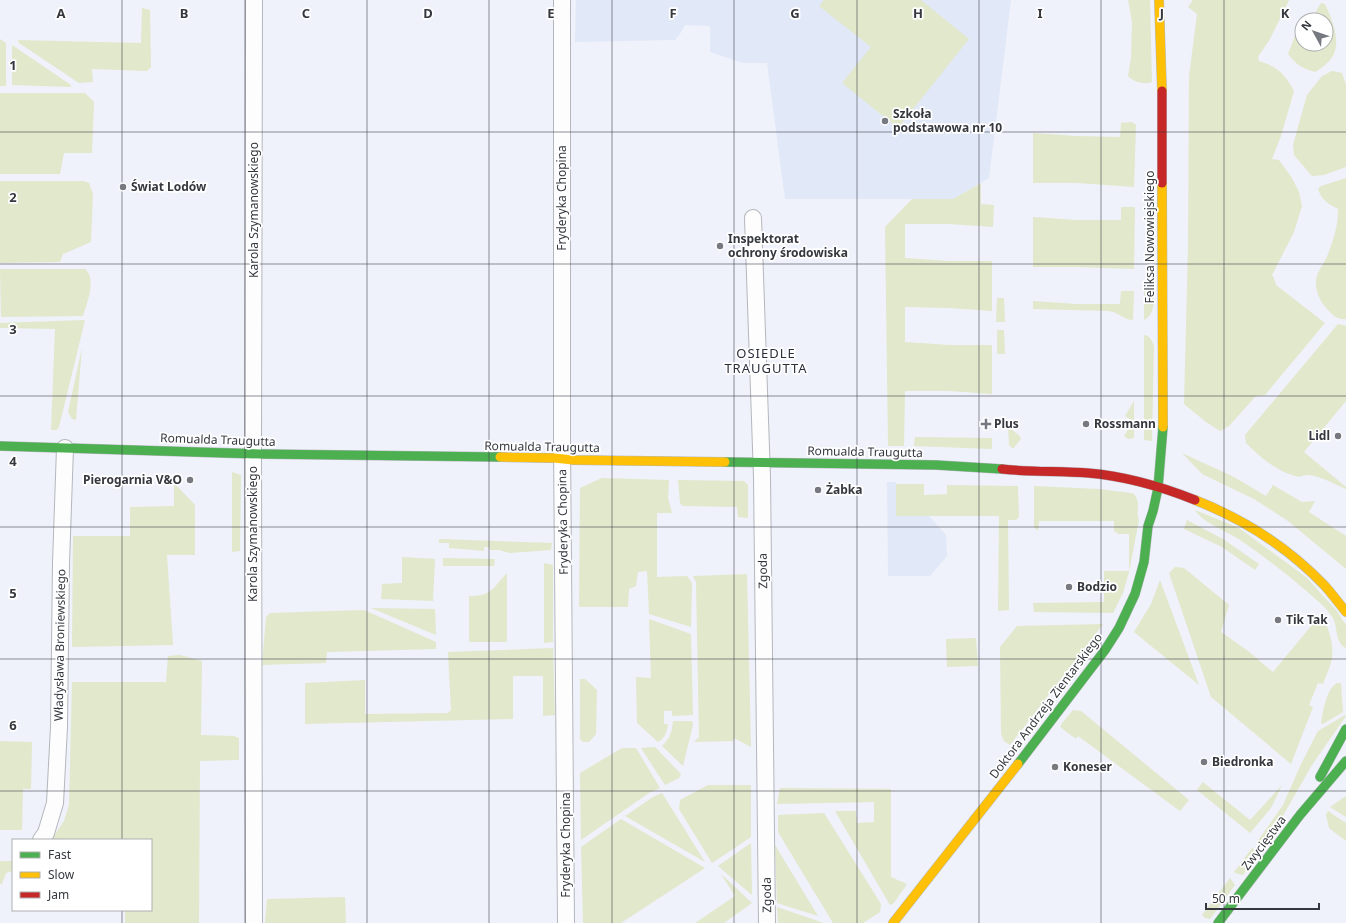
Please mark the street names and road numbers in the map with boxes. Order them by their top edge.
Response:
street label: Karola Szymanowskiego [245,142,262,278]
street label: Fryderyka Chopina [553,145,570,251]
street label: Feliksa Nowowiejskiego [1141,171,1158,303]
street label: Romualda Traugutta [160,429,276,450]
street label: Romualda Traugutta [484,437,600,456]
street label: Romualda Traugutta [807,442,923,461]
street label: Karola Szymanowskiego [244,466,261,602]
street label: Fryderyka Chopina [553,469,572,575]
street label: Zgoda [754,553,771,589]
street label: Władysława Broniewskiego [50,569,69,721]
street label: Doktora Andrzeja Zientarskiego [985,629,1106,782]
street label: Fryderyka Chopina [557,792,574,898]
street label: Zwycięstwa [1237,812,1290,873]
street label: Zgoda [758,877,775,913]

